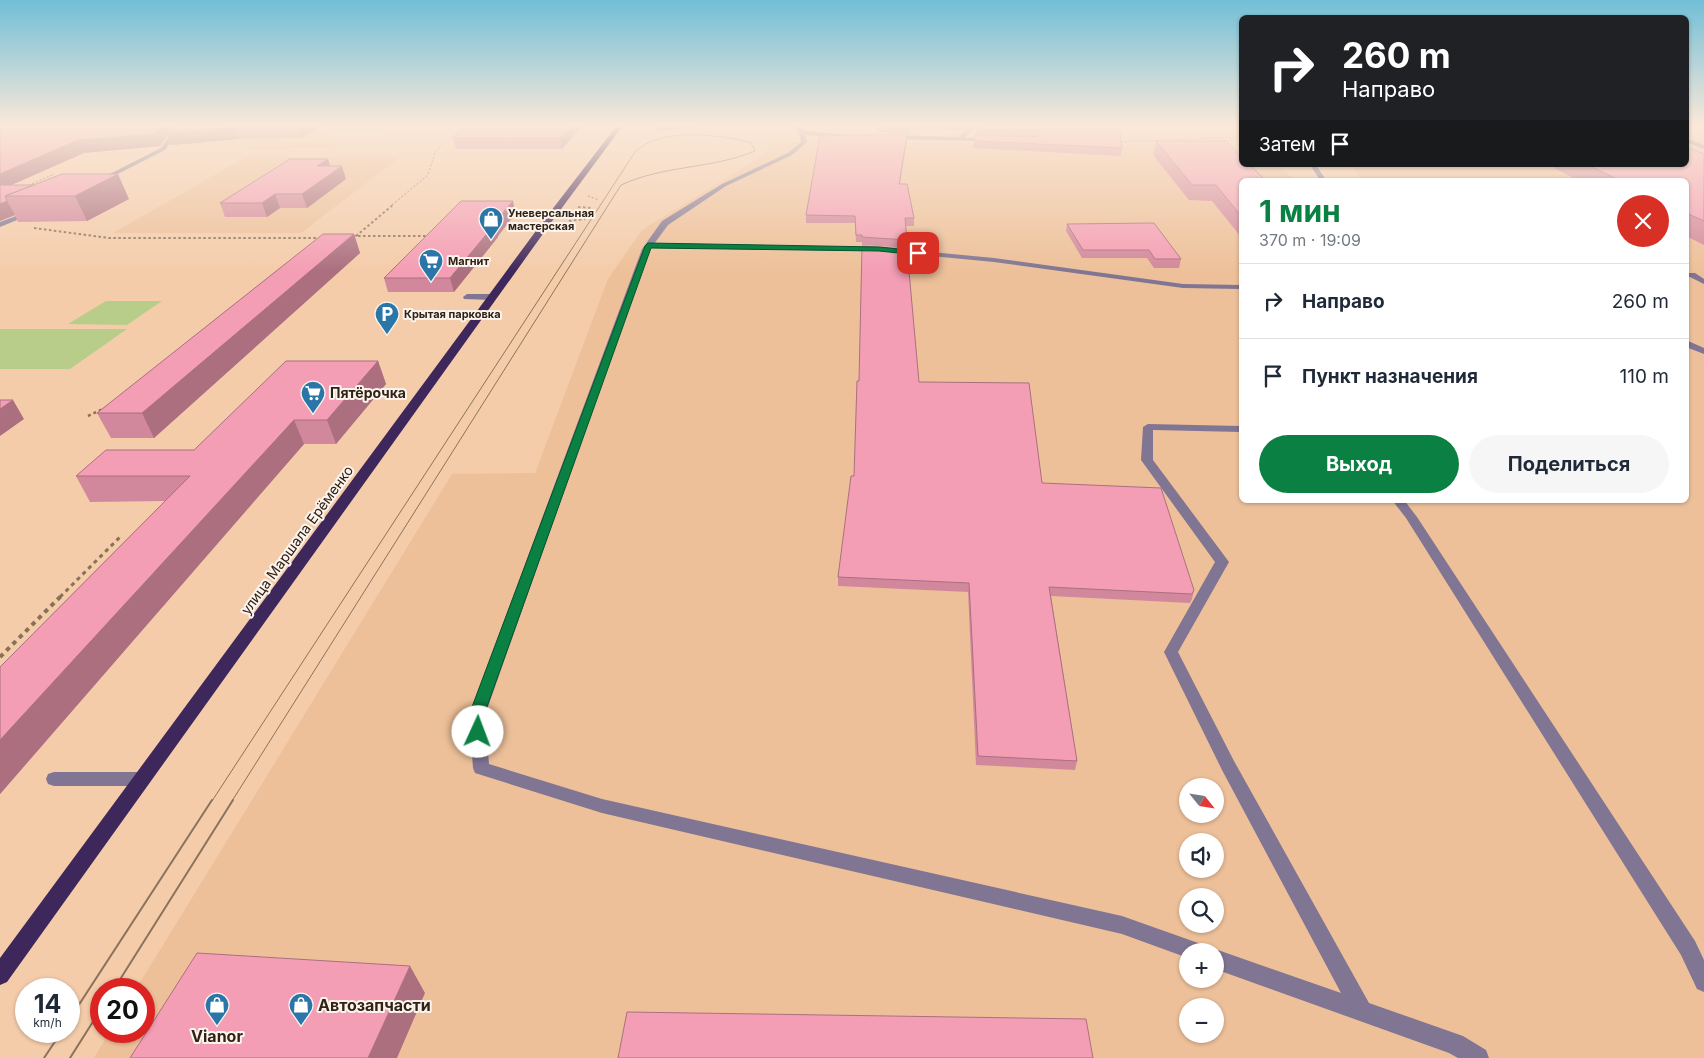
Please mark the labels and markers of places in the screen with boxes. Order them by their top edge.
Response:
shop icon: Уневерсальная мастерская [478,206,504,240]
place label: Уневерсальная мастерская [508,206,594,233]
pin [897,232,939,274]
supermarket icon: Магнит [418,248,444,282]
place label: Магнит [448,254,489,268]
parking icon: Крытая парковка [374,301,400,335]
place label: Крытая парковка [404,307,501,321]
supermarket icon: Пятёрочка [300,380,326,414]
place label: Пятёрочка [330,384,406,401]
shop icon: Vianor [204,992,230,1026]
shop icon: Автозапчасти [288,992,314,1026]
place label: Автозапчасти [318,995,431,1015]
place label: Vianor [191,1026,243,1046]

